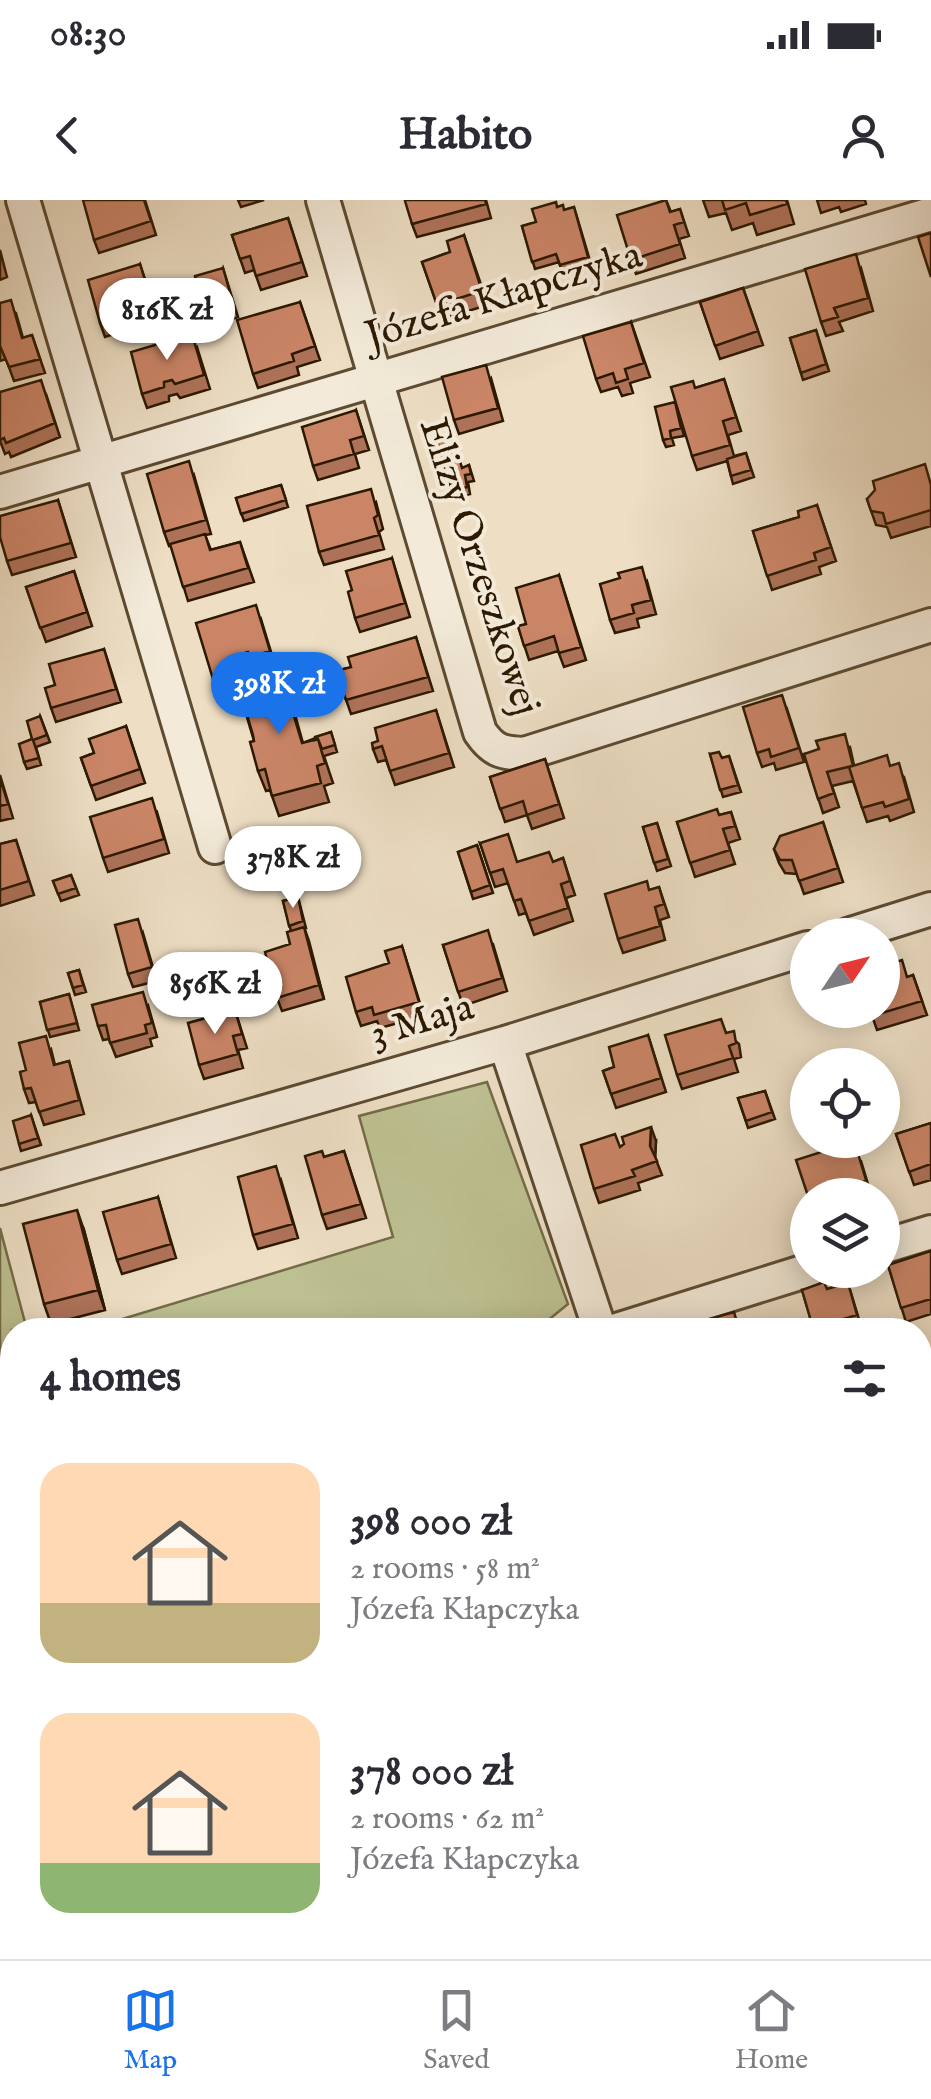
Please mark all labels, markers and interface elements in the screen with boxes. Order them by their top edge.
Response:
text: 08:30 [50,11,126,59]
text: Habito [399,107,532,164]
icon: back [40,108,95,163]
icon: person [836,108,891,163]
street label: Józefa Kłapczyka [356,231,649,364]
pin: 816K zł [75,278,259,363]
text: 816K zł [121,290,213,331]
street label: Elizy Orzeszkowej [406,412,550,722]
pin: 398K zł [187,652,371,737]
text: 398K zł [233,664,325,705]
pin: 378K zł [201,826,385,911]
text: 378K zł [246,838,340,879]
north arrow [790,918,900,1028]
map controls [790,918,900,1288]
pin: 856K zł [123,952,307,1037]
text: 856K zł [169,964,261,1005]
street label: 3 Maja [364,983,480,1061]
button: locate [790,1048,900,1158]
button: layers [790,1178,900,1288]
icon: filters [837,1351,892,1406]
text: 4 homes [40,1352,181,1405]
text: 398 000 zł [350,1496,512,1549]
icon: home [120,1503,240,1623]
text: 2 rooms · 58 m² [350,1549,540,1590]
text: Józefa Kłapczyka [350,1590,579,1631]
text: 378 000 zł [350,1746,513,1799]
icon: home [120,1753,240,1873]
text: 2 rooms · 62 m² [350,1799,544,1840]
text: Józefa Kłapczyka [350,1840,579,1881]
tab: Map [123,1983,178,2078]
tab: Saved [423,1983,490,2078]
tab: Home [735,1983,808,2078]

